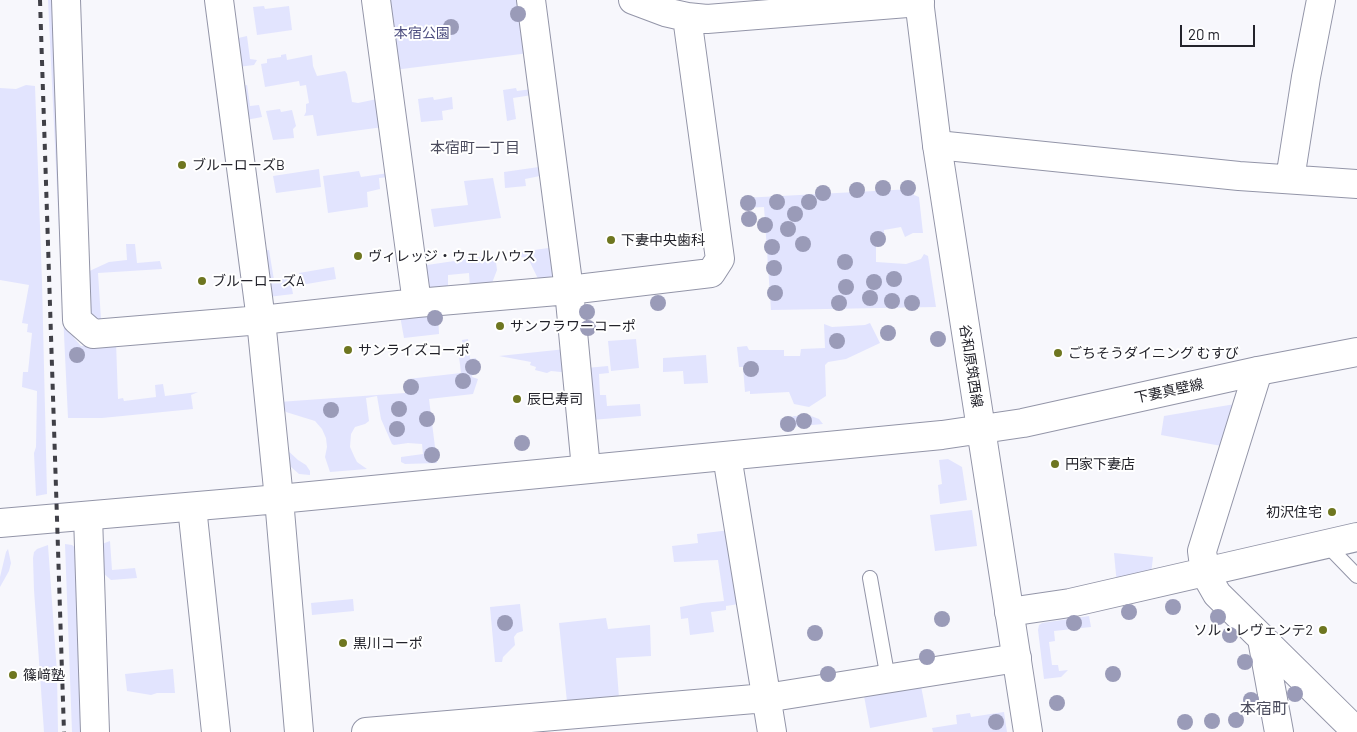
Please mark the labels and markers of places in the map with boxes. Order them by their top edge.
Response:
place label: ブルーローズB [192,157,285,173]
marker: ブルーローズB [176,159,188,171]
place label: 下妻中央歯科 [621,232,705,248]
marker: 下妻中央歯科 [605,234,617,246]
place label: ヴィレッジ・ウェルハウス [368,248,536,264]
marker: ヴィレッジ・ウェルハウス [352,250,364,262]
place label: ブルーローズA [212,273,304,289]
marker: ブルーローズA [196,275,208,287]
place label: サンフラワーコーポ [510,318,636,334]
marker: サンフラワーコーポ [494,320,506,332]
place label: サンライズコーポ [358,342,470,358]
marker: サンライズコーポ [342,344,354,356]
place label: ごちそうダイニング むすび [1068,345,1239,361]
marker: ごちそうダイニング むすび [1052,347,1064,359]
place label: 辰巳寿司 [527,391,583,407]
marker: 辰巳寿司 [511,393,523,405]
place label: 円家下妻店 [1065,456,1135,472]
marker: 円家下妻店 [1049,458,1061,470]
place label: 初沢住宅 [1266,504,1322,520]
marker: 初沢住宅 [1326,506,1338,518]
place label: ソル・レヴェンテ2 [1193,622,1313,638]
marker: ソル・レヴェンテ2 [1317,624,1329,636]
place label: 黒川コーポ [353,635,423,651]
marker: 黒川コーポ [337,637,349,649]
place label: 篠﨑塾 [23,667,65,683]
marker: 篠﨑塾 [7,669,19,681]

